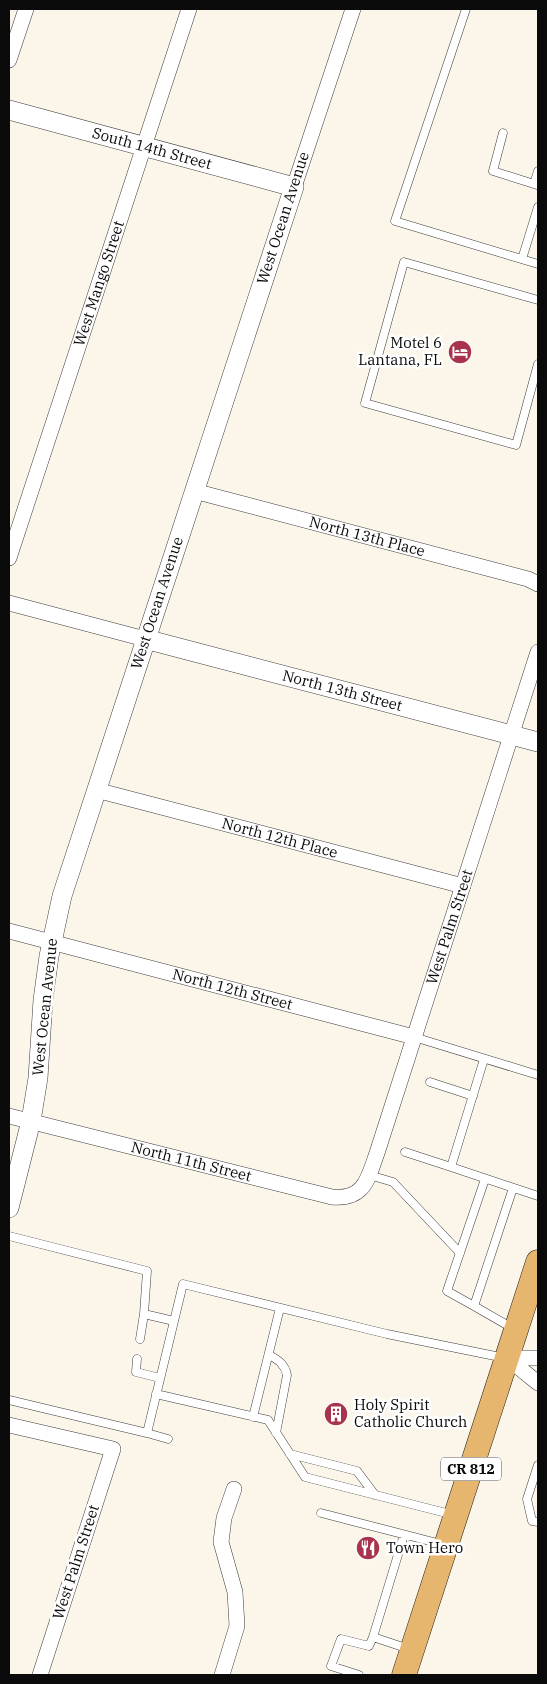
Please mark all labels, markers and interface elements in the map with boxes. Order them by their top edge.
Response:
street label: South 14th Street [90,123,214,173]
street label: West Ocean Avenue [252,149,313,287]
street label: West Mango Street [69,218,128,348]
place label: Motel 6 Lantana, FL [358,333,442,369]
hotel icon: Motel 6 Lantana, FL [447,339,473,365]
street label: North 13th Place [307,512,427,560]
street label: West Ocean Avenue [126,534,187,672]
street label: North 13th Street [280,665,405,715]
street label: North 12th Place [220,813,340,862]
street label: West Palm Street [422,867,477,987]
street label: West Ocean Avenue [28,937,61,1077]
street label: North 12th Street [171,964,295,1014]
street label: North 11th Street [129,1137,254,1185]
place label: Holy Spirit Catholic Church [354,1395,467,1431]
building icon: Holy Spirit Catholic Church [323,1401,349,1427]
road number: CR 812 [441,1458,501,1480]
street label: West Palm Street [48,1502,103,1622]
restaurant icon: Town Hero [355,1535,381,1561]
place label: Town Hero [386,1538,463,1557]

